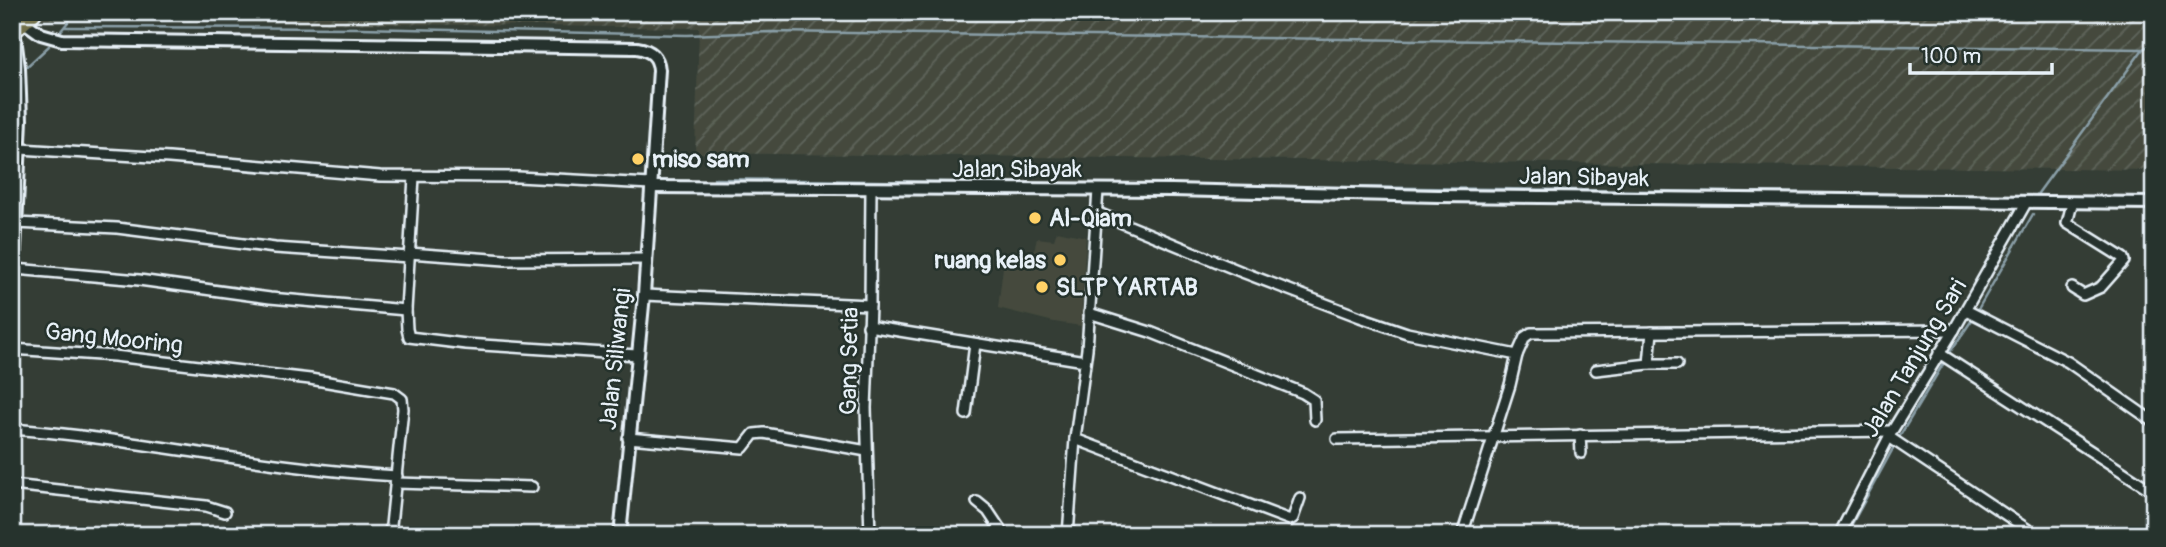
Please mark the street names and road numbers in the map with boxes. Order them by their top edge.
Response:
street label: Jalan Sibayak [952,155,1082,184]
street label: Jalan Sibayak [1519,162,1649,193]
street label: Jalan Tanjung Sari [1856,274,1973,443]
street label: Jalan Siliwangi [594,287,637,431]
street label: Gang Setia [834,307,865,415]
street label: Gang Mooring [44,317,184,360]

